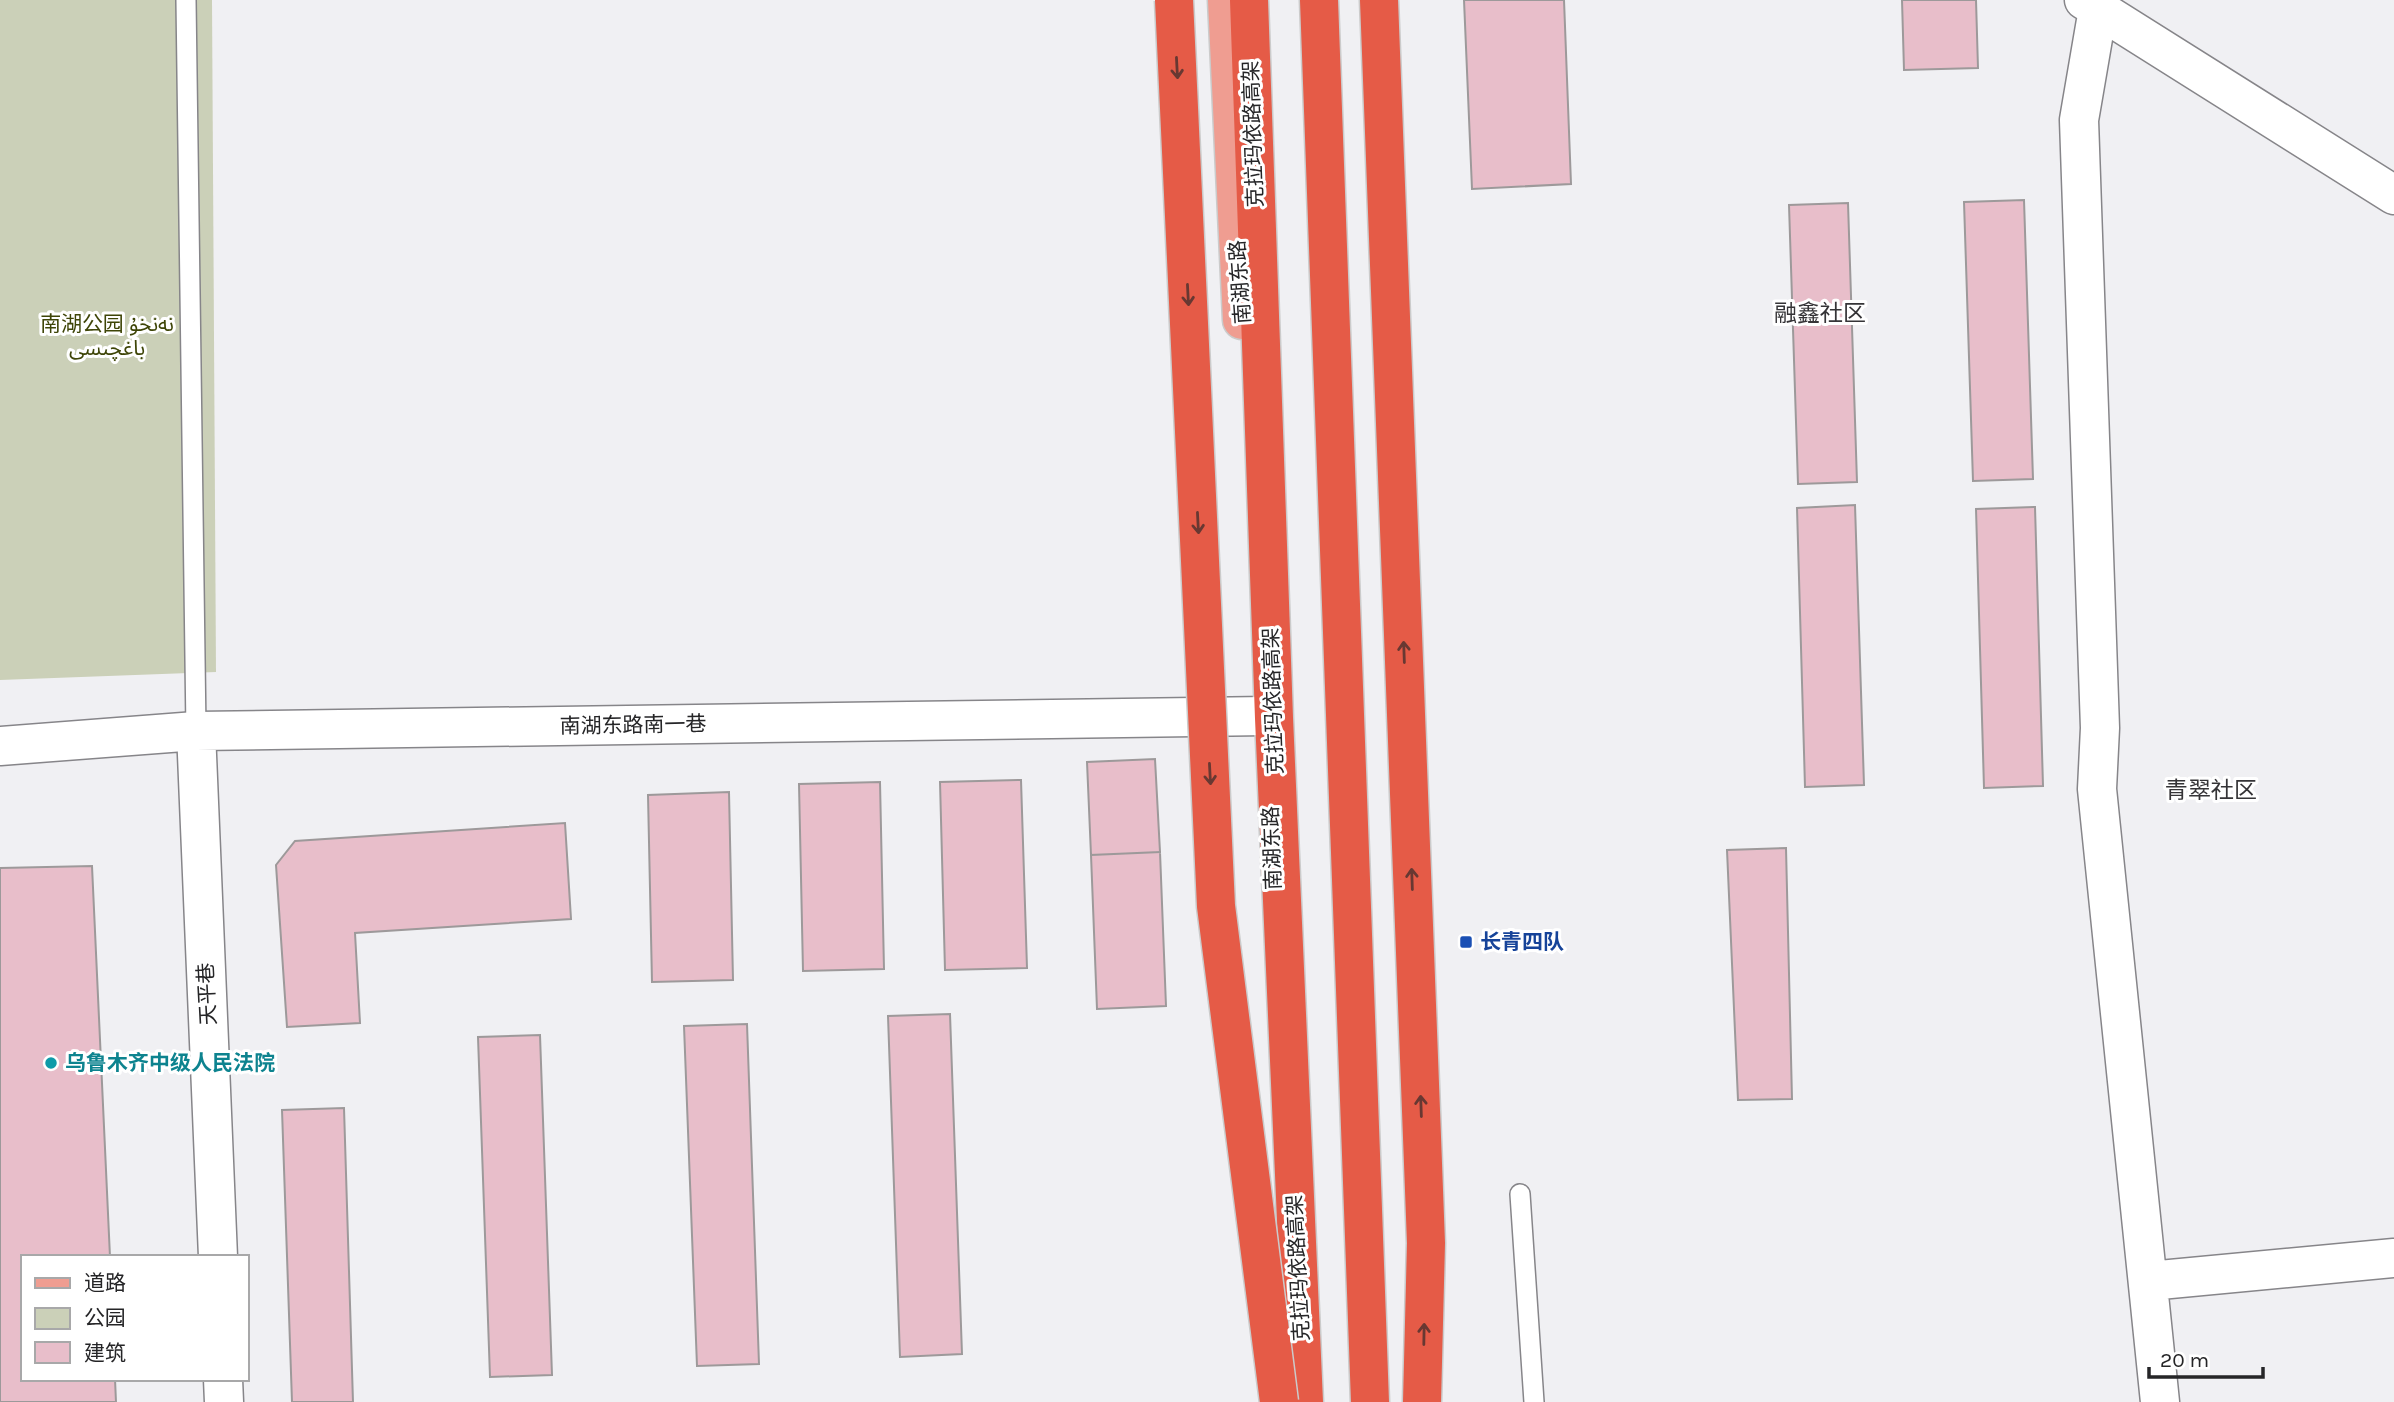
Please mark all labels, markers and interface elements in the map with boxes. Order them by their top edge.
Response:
one-way arrow [1171,56,1184,79]
street label: 克拉玛依路高架 [1238,60,1268,208]
street label: 南湖东路 [1225,239,1255,325]
one-way arrow [1181,284,1194,307]
district label: 融鑫社区 [1774,300,1866,327]
park label: 南湖公园 نەنخۇ باغچىسى [40,312,174,361]
one-way arrow [1192,511,1205,534]
street label: 克拉玛依路高架 [1258,627,1288,775]
one-way arrow [1397,640,1410,663]
street label: 南湖东路南一巷 [559,712,707,738]
one-way arrow [1204,763,1217,786]
district label: 青翠社区 [2165,777,2257,804]
street label: 南湖东路 [1259,806,1285,890]
one-way arrow [1406,868,1419,891]
place label: 长青四队 [1480,930,1564,954]
marker: 长青四队 [1458,934,1474,950]
street label: 天平巷 [193,962,221,1026]
place label: 乌鲁木齐中级人民法院 [65,1051,275,1075]
marker: 乌鲁木齐中级人民法院 [43,1055,59,1071]
one-way arrow [1414,1095,1428,1118]
street label: 克拉玛依路高架 [1282,1194,1314,1342]
legend [21,1255,248,1381]
text: 道路 [84,1271,126,1295]
text: 公园 [84,1306,126,1330]
one-way arrow [1417,1323,1431,1346]
scale bar [2149,1336,2263,1380]
text: 建筑 [84,1341,126,1365]
text: 20 m [2160,1348,2209,1372]

